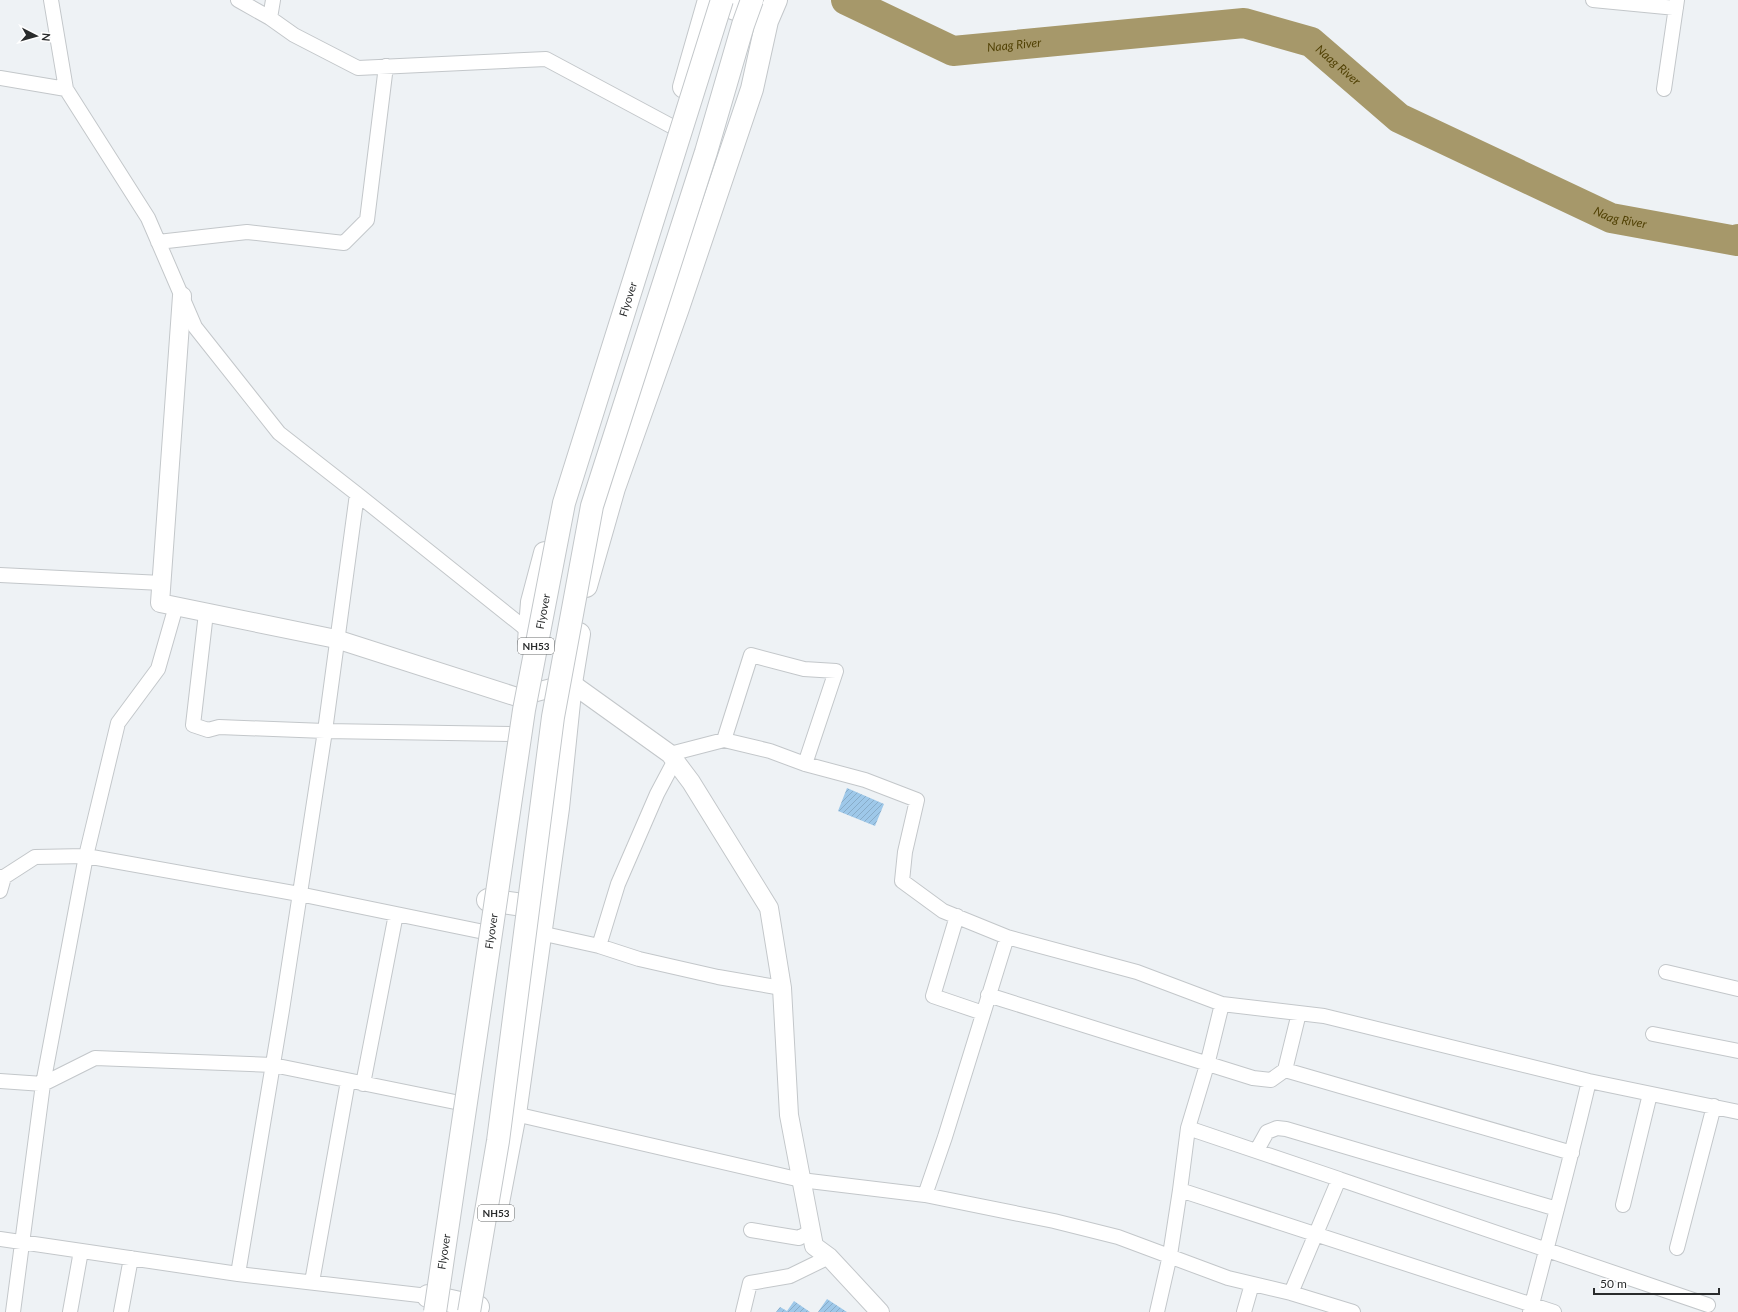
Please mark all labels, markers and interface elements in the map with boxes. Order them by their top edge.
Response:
north arrow [16,16,56,56]
text: N [40,32,53,42]
water label: Naag River [986,34,1043,55]
water label: Naag River [1313,41,1364,89]
water label: Naag River [1591,203,1649,232]
street label: Flyover [616,280,639,318]
street label: Flyover [533,593,552,630]
road number: NH53 [518,638,554,654]
street label: Flyover [482,912,500,950]
road number: NH53 [478,1205,514,1221]
street label: Flyover [434,1233,452,1270]
scale bar [1594,1270,1719,1296]
text: 50 m [1600,1276,1627,1291]

